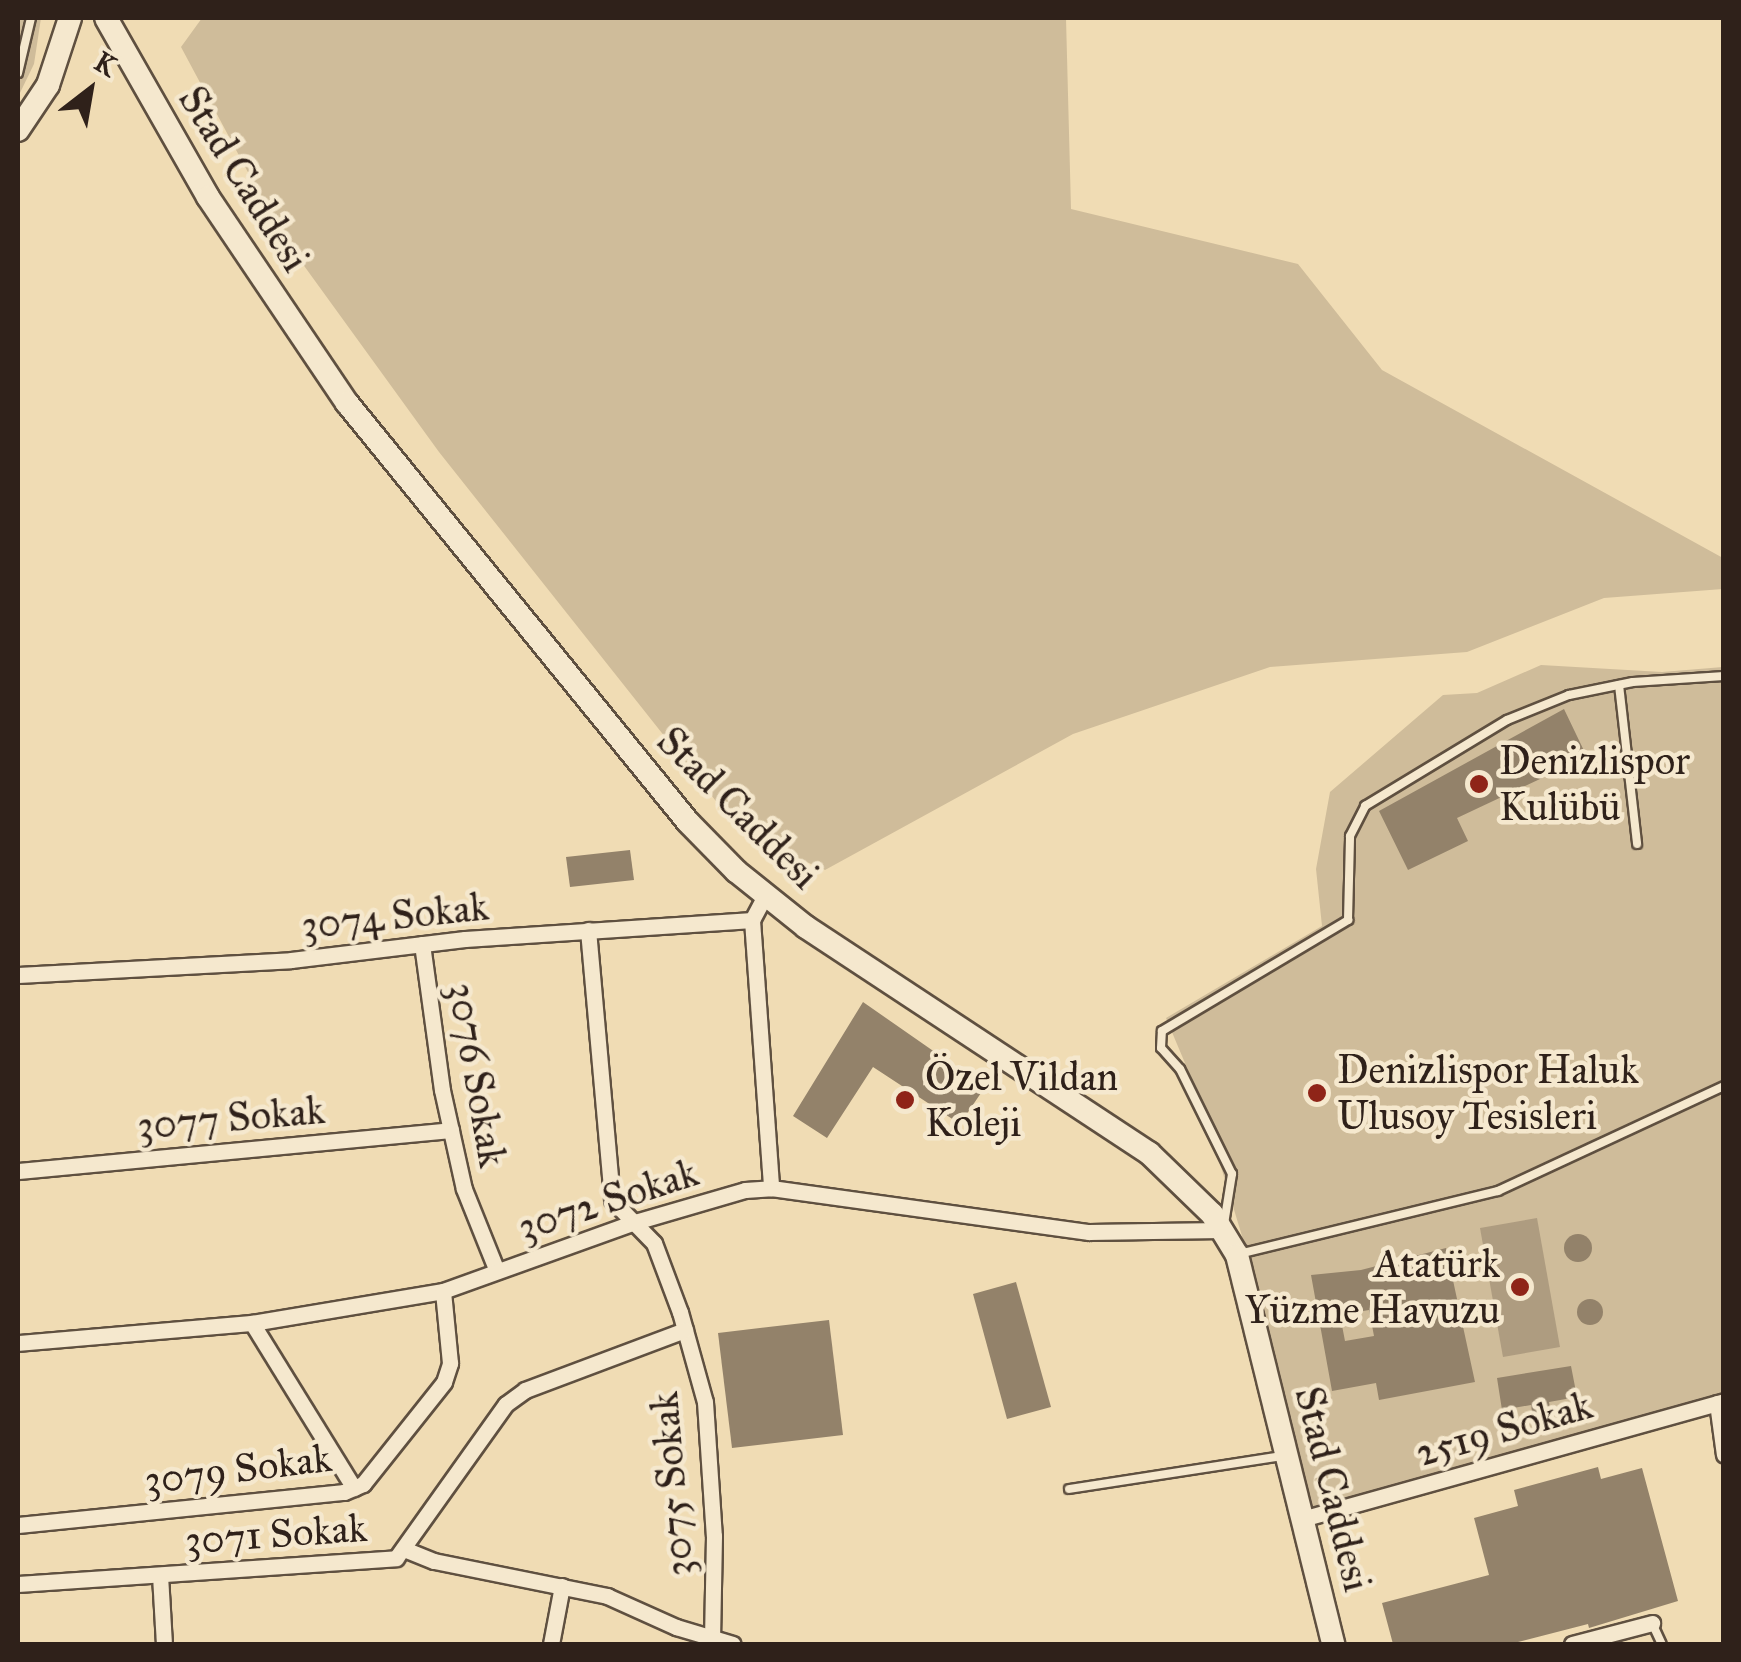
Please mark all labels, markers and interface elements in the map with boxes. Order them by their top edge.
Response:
north arrow [40,40,140,140]
text: K [88,44,123,84]
street label: Stad Caddesi [168,78,320,280]
street label: Stad Caddesi [647,717,829,899]
place label: Denizlispor Kulübü [1499,737,1690,831]
marker: Denizlispor Kulübü [1468,773,1490,795]
street label: 3074 Sokak [299,882,491,950]
street label: 3076 Sokak [437,979,517,1171]
place label: Denizlispor Haluk Ulusoy Tesisleri [1337,1046,1639,1140]
place label: Özel Vildan Koleji [925,1053,1118,1147]
marker: Denizlispor Haluk Ulusoy Tesisleri [1306,1082,1328,1104]
street label: 3077 Sokak [135,1086,327,1150]
marker: Özel Vildan Koleji [894,1089,916,1111]
street label: 3072 Sokak [512,1148,704,1252]
place label: Atatürk Yüzme Havuzu [1244,1240,1500,1334]
marker: Atatürk Yüzme Havuzu [1509,1276,1531,1298]
street label: 2519 Sokak [1410,1381,1598,1477]
street label: Stad Caddesi [1284,1382,1382,1596]
street label: 3075 Sokak [640,1390,704,1578]
street label: 3079 Sokak [142,1434,334,1504]
street label: 3071 Sokak [183,1504,369,1564]

